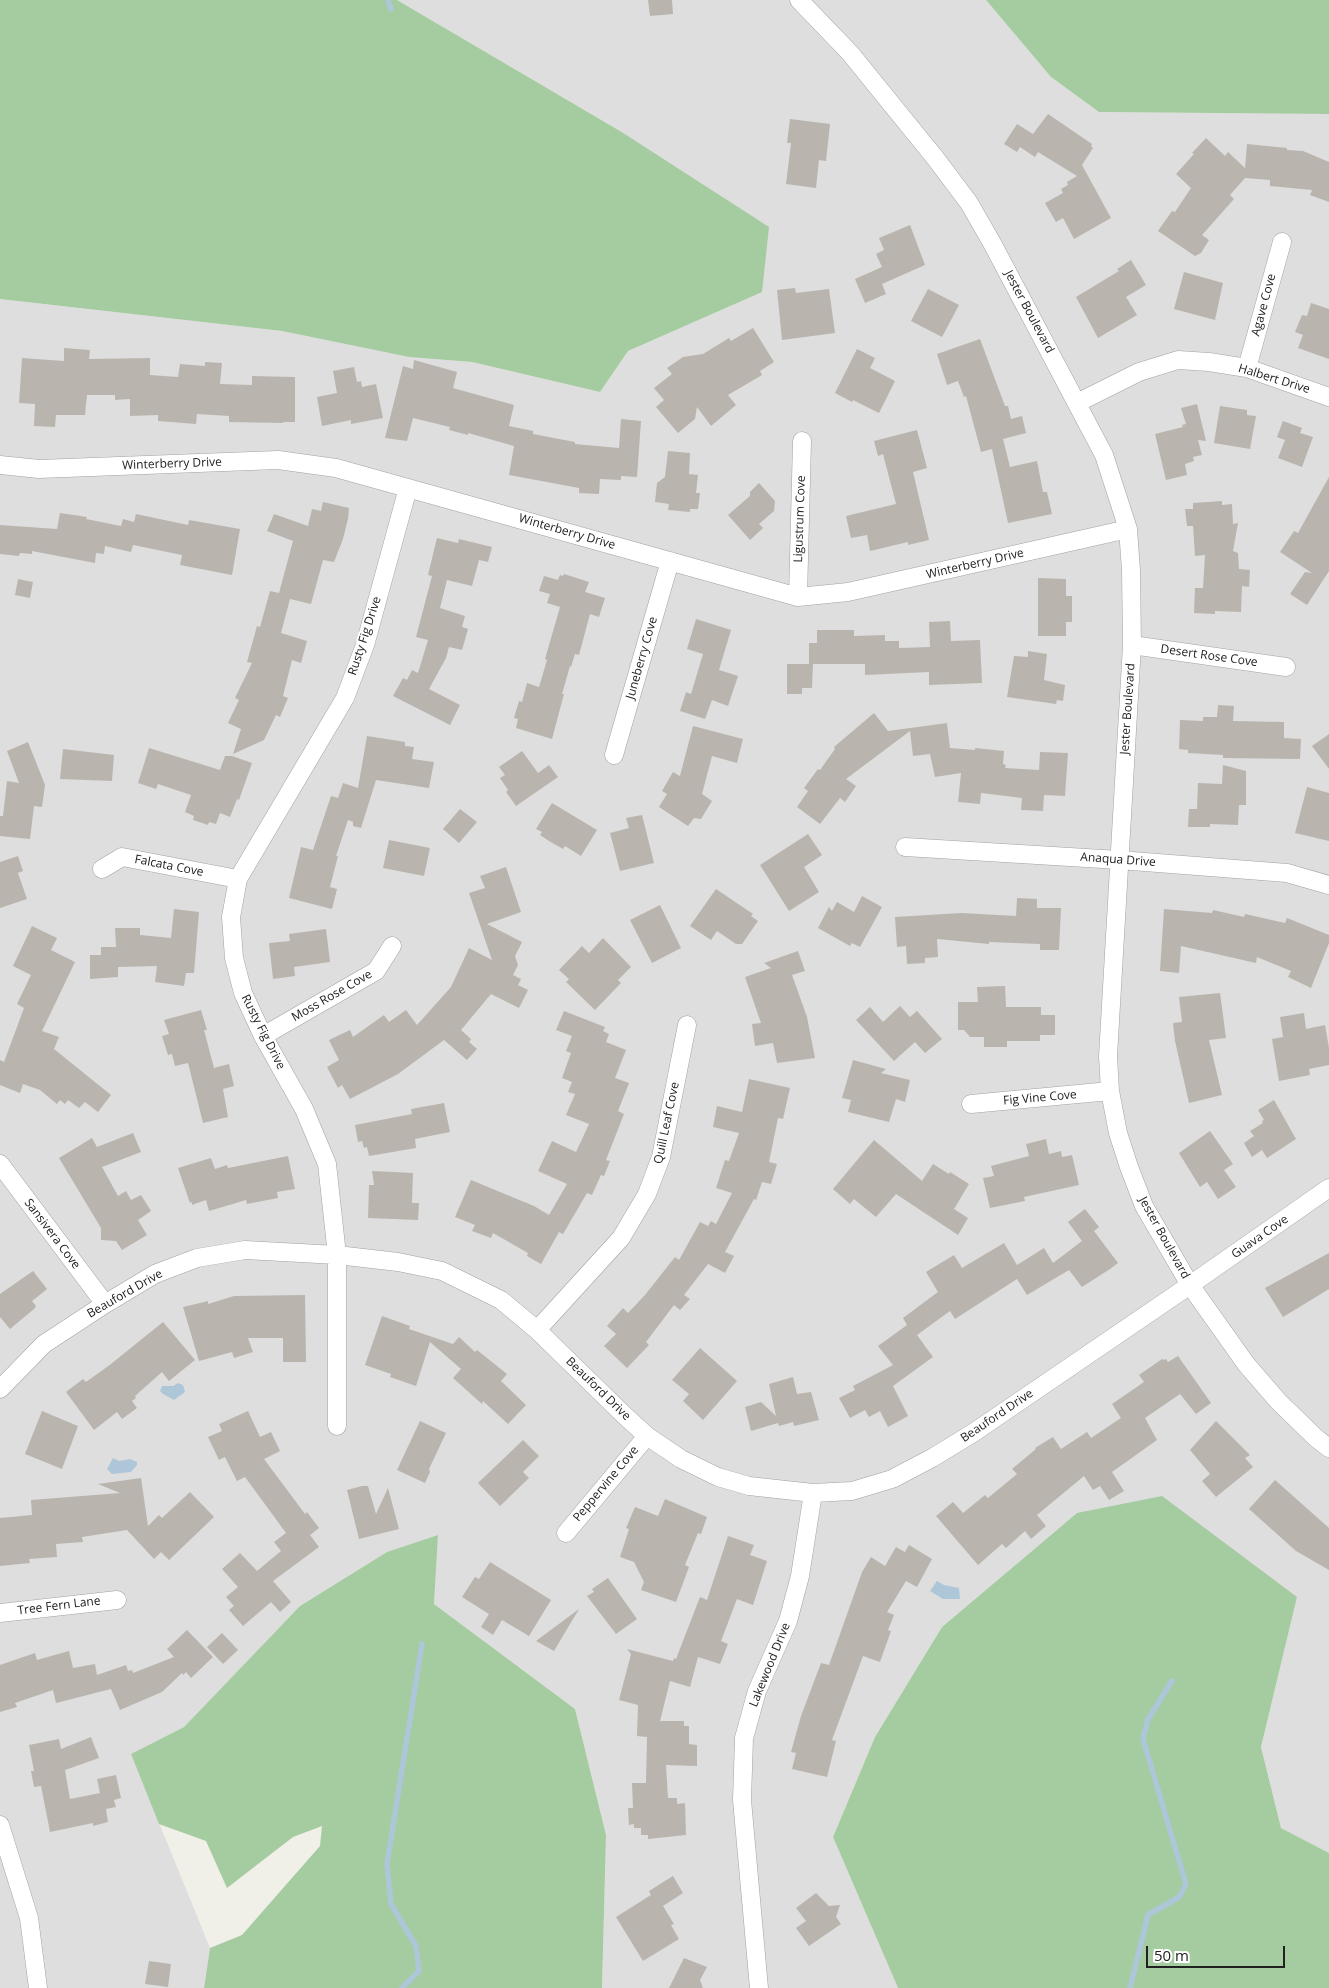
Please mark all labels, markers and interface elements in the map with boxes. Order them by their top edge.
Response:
street label: Jester Boulevard [1001,268,1057,356]
street label: Agave Cove [1249,272,1279,338]
street label: Halbert Drive [1236,361,1312,397]
street label: Winterberry Drive [122,455,222,473]
street label: Ligustrum Cove [791,475,809,563]
street label: Winterberry Drive [517,511,617,553]
street label: Winterberry Drive [925,546,1025,582]
street label: Rusty Fig Drive [345,595,385,677]
street label: Juneberry Cove [623,615,661,701]
street label: Desert Rose Cove [1160,642,1258,670]
street label: Jester Boulevard [1118,663,1138,755]
street label: Anaqua Drive [1080,850,1156,870]
street label: Falcata Cove [133,852,205,880]
street label: Moss Rose Cove [289,967,375,1025]
street label: Rusty Fig Drive [238,992,288,1072]
street label: Quill Leaf Cove [651,1081,683,1165]
street label: Fig Vine Cove [1003,1088,1077,1108]
street label: Jester Boulevard [1135,1194,1193,1282]
street label: Sansivera Cove [21,1196,83,1272]
street label: Guava Cove [1229,1212,1291,1262]
street label: Beauford Drive [85,1267,165,1321]
street label: Beauford Drive [563,1354,633,1424]
street label: Beauford Drive [958,1386,1036,1446]
street label: Peppervine Cove [570,1443,642,1525]
street label: Tree Fern Lane [17,1594,101,1618]
street label: Lakewood Drive [747,1621,793,1709]
scale bar [1149,1936,1288,1968]
text: 50 m [1154,1945,1189,1965]

